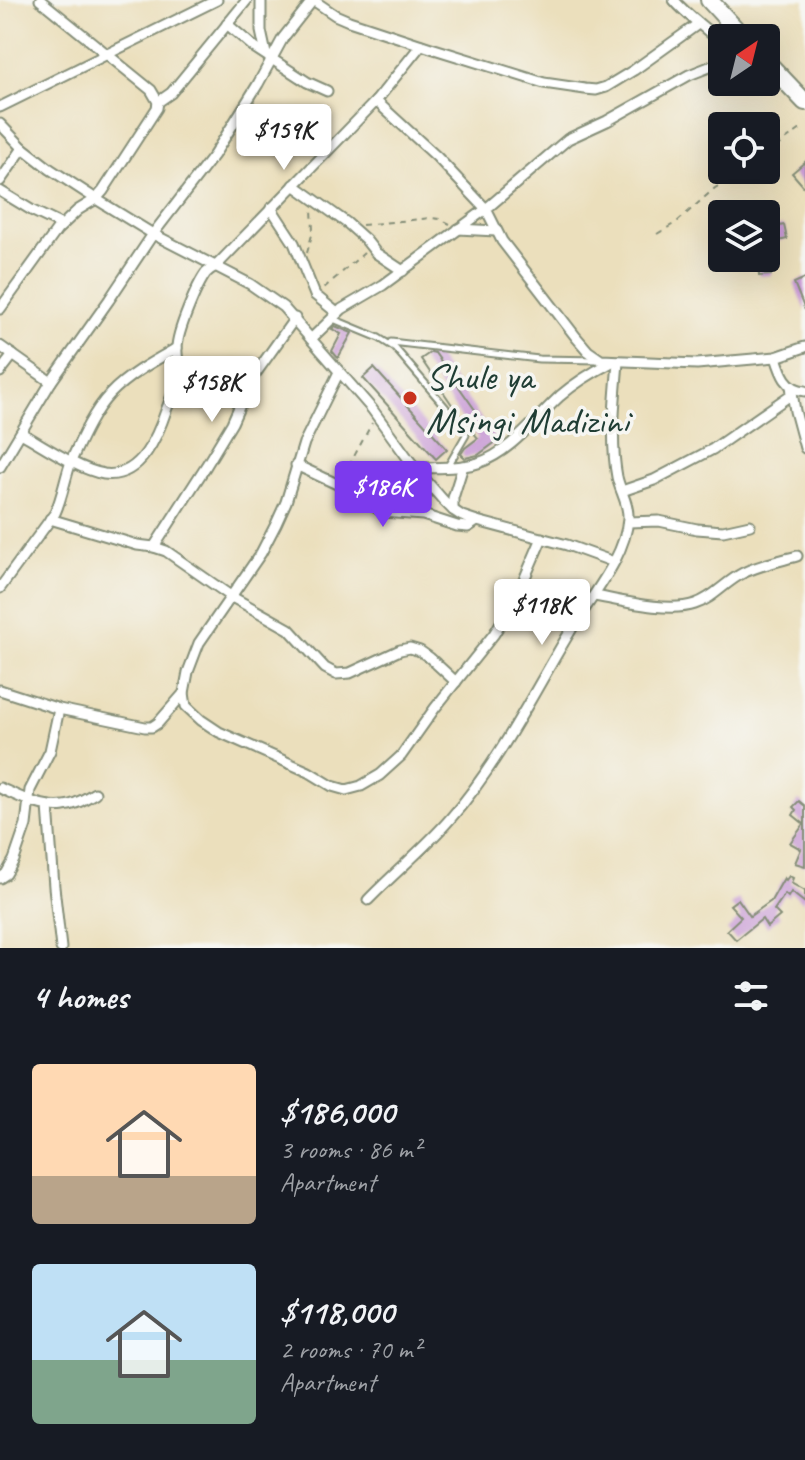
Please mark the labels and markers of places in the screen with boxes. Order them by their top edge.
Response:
pin: $159K [228,104,340,172]
place label: Shule ya Msingi Madizini [426,353,633,444]
pin: $158K [156,356,268,424]
marker: Shule ya Msingi Madizini [401,389,419,407]
pin: $186K [327,461,439,529]
pin: $118K [486,579,598,647]

